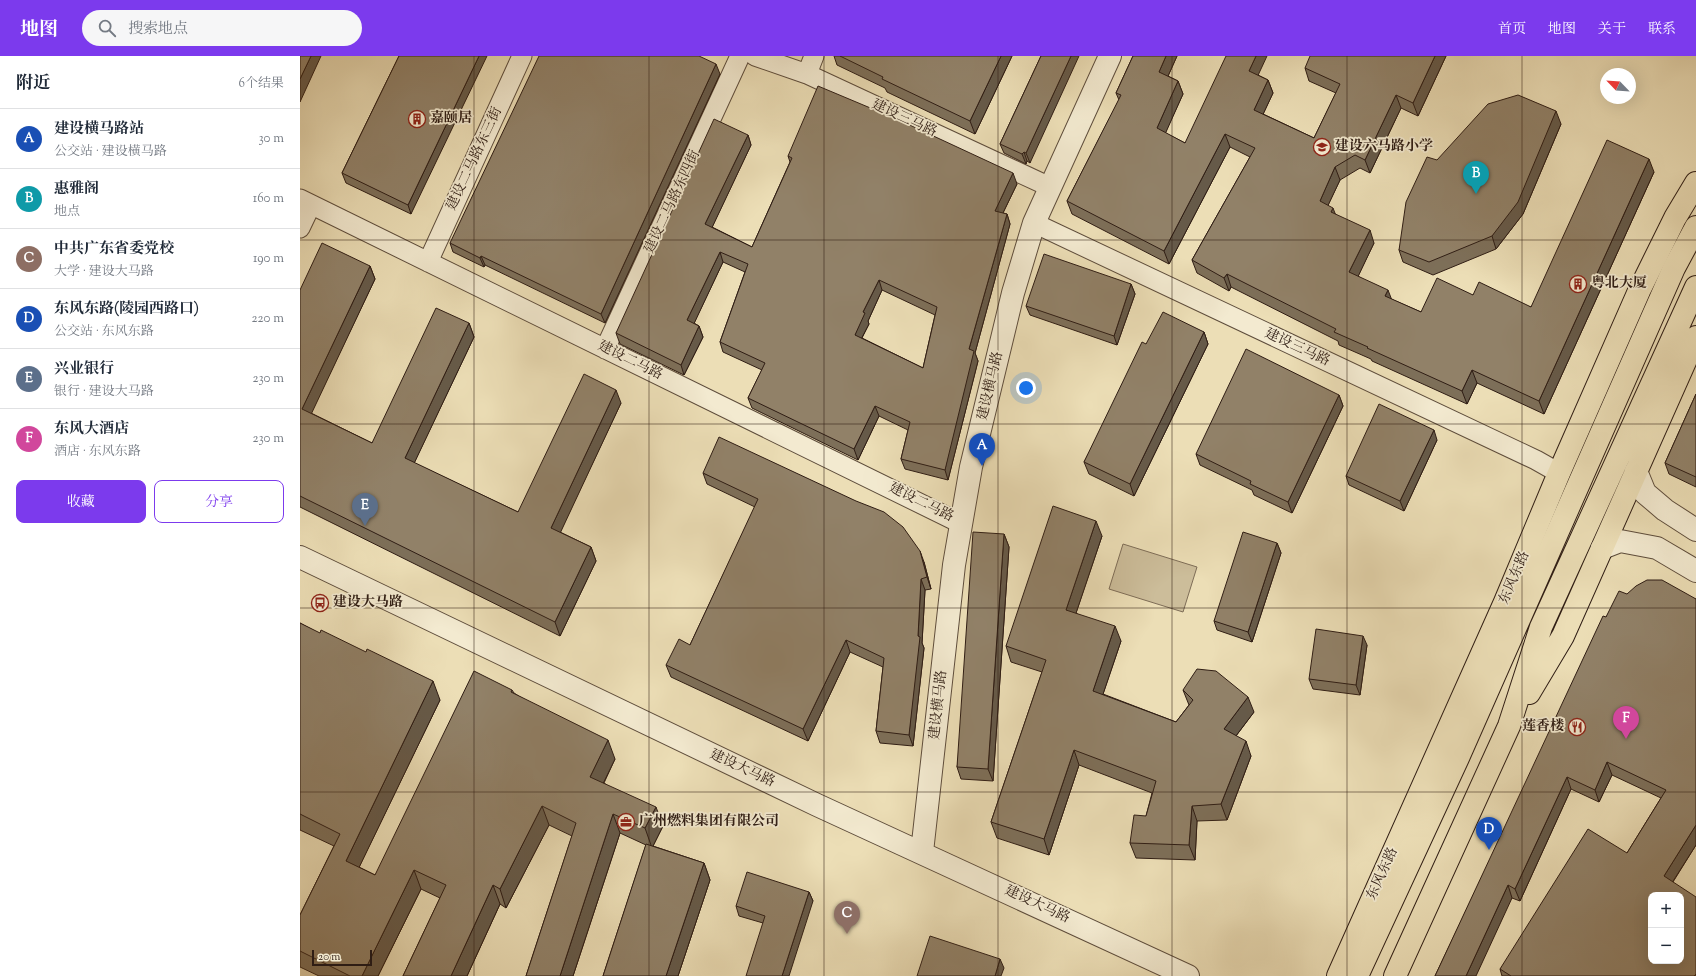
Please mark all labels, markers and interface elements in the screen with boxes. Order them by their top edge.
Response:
search box [82,10,362,46]
text: 地图 [20,17,58,44]
icon: search [96,17,118,39]
text: 搜索地点 [128,19,188,40]
text: 首页 [1498,20,1526,40]
text: 地图 [1548,20,1576,40]
text: 关于 [1598,20,1626,40]
text: 联系 [1648,20,1676,40]
north arrow [1600,68,1636,104]
text: 附近 [16,72,50,96]
text: 6个结果 [239,75,284,93]
street label: 建设三马路 [868,95,940,143]
street label: 建设二马路东三街 [442,104,508,214]
building icon: 嘉颐居 [407,109,427,129]
place label: 嘉颐居 [430,109,472,129]
text: 建设横马路站 [54,119,144,140]
text: A [24,130,34,148]
text: 30 m [258,130,284,148]
school or university icon: 建设六马路小学 [1312,137,1332,157]
place label: 建设六马路小学 [1335,137,1433,157]
text: 公交站 · 建设横马路 [54,143,167,161]
street label: 建设二马路东四街 [640,147,706,257]
pin: B [1463,161,1489,194]
text: 惠雅阁 [54,179,99,200]
text: B [25,190,33,208]
text: 160 m [253,190,284,208]
text: 地点 [54,203,80,221]
text: 中共广东省委党校 [54,239,174,260]
text: C [24,250,34,268]
text: 190 m [253,250,284,268]
text: 大学 · 建设大马路 [54,263,154,281]
building icon: 粤北大厦 [1568,274,1588,294]
place label: 粤北大厦 [1591,274,1647,294]
text: 东风东路(陵园西路口) [54,299,199,320]
text: D [24,310,34,328]
text: 220 m [251,310,284,328]
text: 公交站 · 东风东路 [54,323,154,341]
street label: 建设三马路 [1261,324,1333,372]
street label: 建设二马路 [594,337,666,385]
street label: 建设横马路 [973,350,1009,422]
text: 兴业银行 [54,359,114,380]
text: E [25,370,33,388]
text: 230 m [252,370,284,388]
your location [1016,378,1036,398]
text: 银行 · 建设大马路 [54,383,154,401]
text: 东风大酒店 [54,419,129,440]
text: F [25,430,33,448]
text: 230 m [252,430,284,448]
pin: A [969,433,995,466]
text: 酒店 · 东风东路 [54,443,141,461]
street label: 建设二马路 [885,479,957,527]
button: 收藏 [16,480,146,523]
button: 分享 [154,480,284,523]
pin: E [352,493,378,526]
street label: 东风东路 [1495,548,1535,608]
bus stop icon: 建设大马路 [310,593,330,613]
place label: 建设大马路 [333,593,403,613]
street label: 建设横马路 [925,669,953,741]
pin: F [1613,706,1639,739]
place label: 莲香楼 [1522,717,1564,737]
restaurant icon: 莲香楼 [1567,717,1587,737]
street label: 建设大马路 [706,745,778,793]
office icon: 广州燃料集团有限公司 [616,812,636,832]
place label: 广州燃料集团有限公司 [639,812,779,832]
pin: D [1476,817,1502,850]
street label: 东风东路 [1362,844,1404,904]
street label: 建设大马路 [1001,881,1073,929]
map controls [1648,892,1684,964]
button: + [1648,892,1684,928]
pin: C [834,901,860,934]
button: − [1648,928,1684,964]
scale bar [312,948,372,967]
text: 20 m [318,949,340,965]

